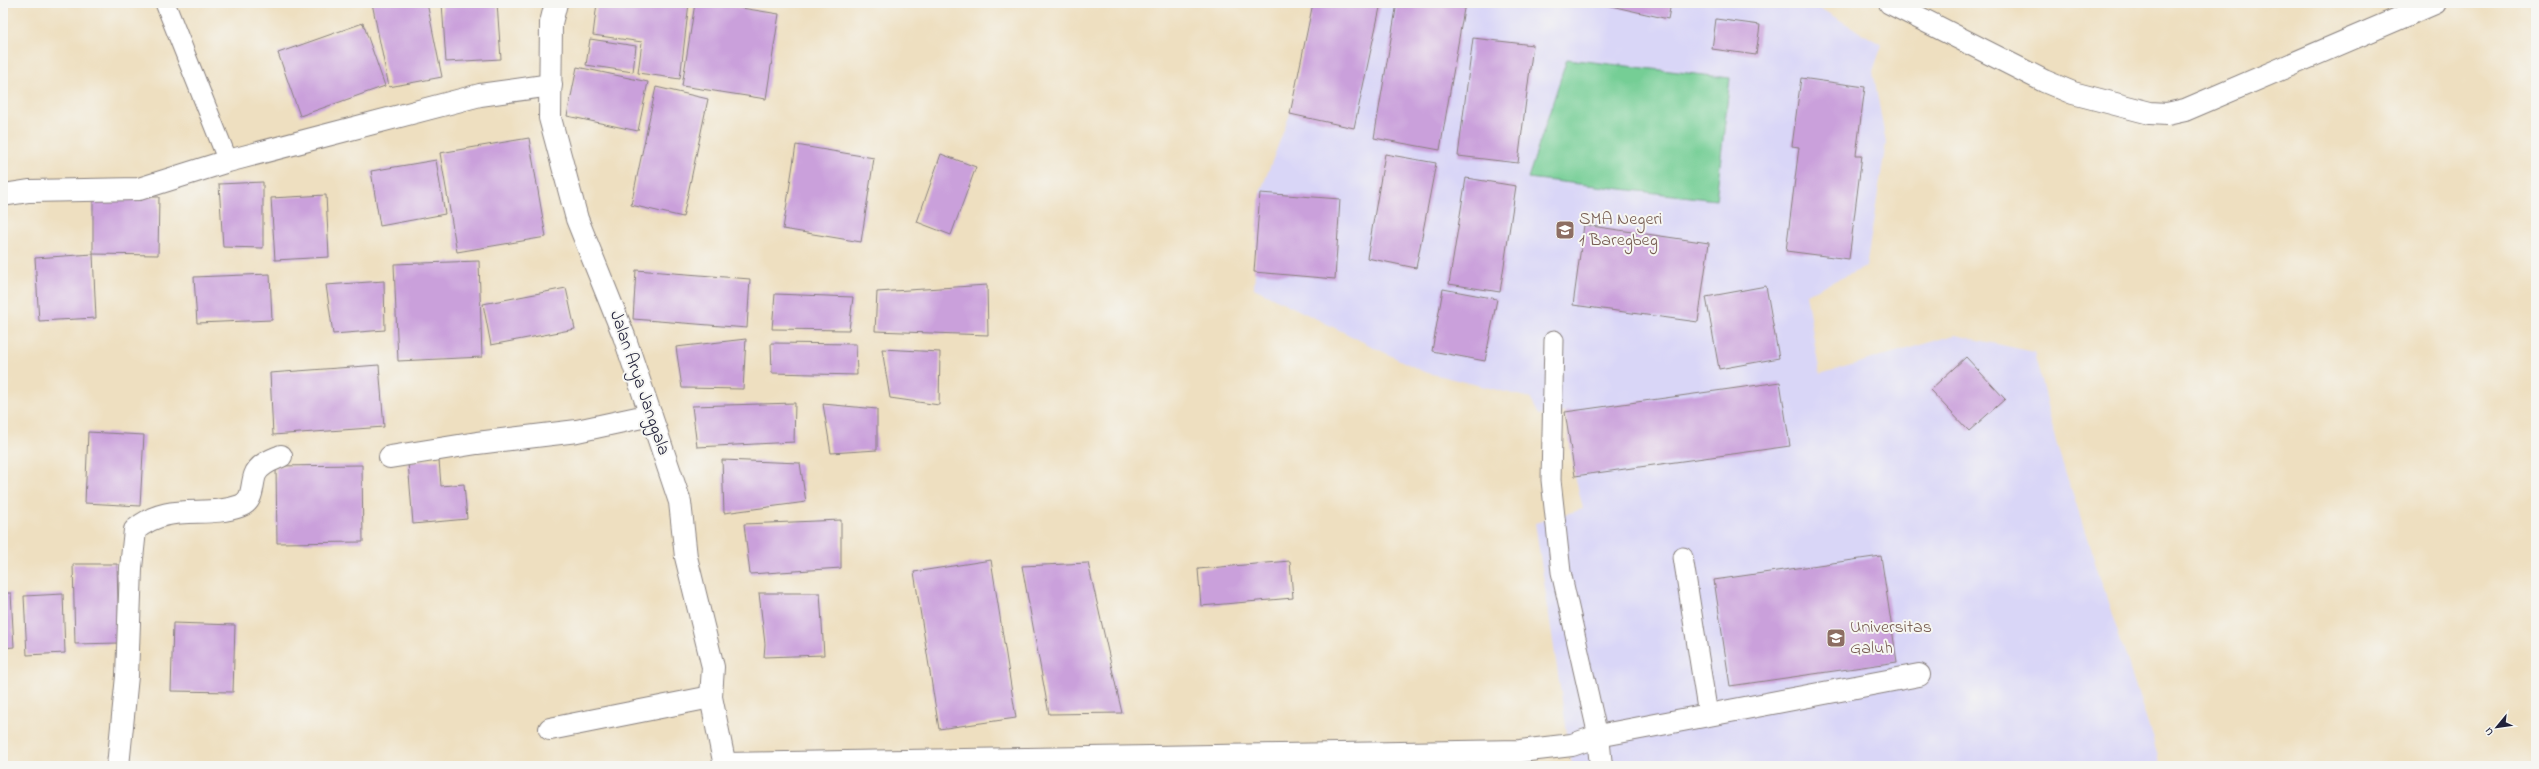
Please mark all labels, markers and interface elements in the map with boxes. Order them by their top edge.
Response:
place label: SMA Negeri 1 Baregbeg [1579,207,1662,255]
school or university icon: SMA Negeri 1 Baregbeg [1554,219,1576,241]
street label: Jalan Arya Janggala [601,307,676,459]
place label: Universitas Galuh [1850,615,1932,662]
school or university icon: Universitas Galuh [1825,627,1847,649]
north arrow [2477,707,2517,747]
text: U [2480,724,2498,738]

